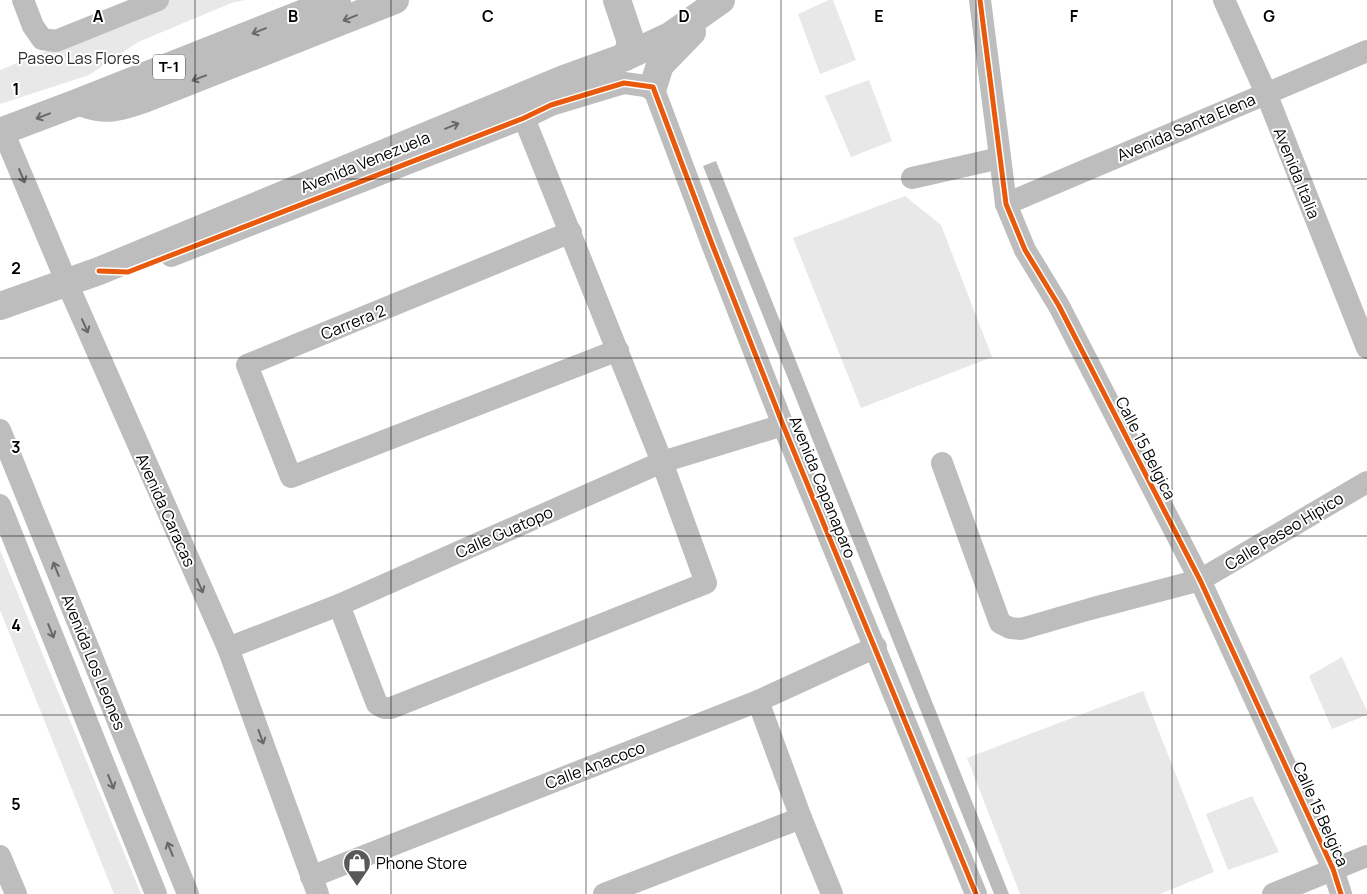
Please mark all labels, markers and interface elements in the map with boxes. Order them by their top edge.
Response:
text: A [93,5,104,27]
text: B [288,5,298,27]
text: C [482,5,494,27]
text: D [678,5,690,27]
text: E [874,5,884,27]
text: F [1070,5,1079,27]
text: G [1263,5,1275,27]
one-way arrow [343,14,358,23]
one-way arrow [252,27,267,36]
park label: Paseo Las Flores [18,47,140,69]
road number: T-1 [153,54,185,80]
one-way arrow [192,74,207,84]
text: 1 [12,78,20,100]
street label: Avenida Santa Elena [1113,88,1259,166]
one-way arrow [36,112,51,121]
one-way arrow [444,121,459,130]
street label: Avenida Italia [1269,124,1325,222]
street label: Avenida Venezuela [297,126,433,198]
one-way arrow [18,168,27,183]
text: 2 [11,257,21,279]
street label: Carrera 2 [317,299,389,345]
one-way arrow [81,318,91,333]
street label: Calle 15 Belgica [1111,393,1181,503]
street label: Avenida Capanaparo [784,413,862,561]
text: 3 [11,436,21,458]
street label: Avenida Caracas [131,450,201,570]
street label: Calle Paseo Hipico [1221,487,1347,575]
street label: Calle Guatopo [452,501,556,563]
one-way arrow [51,561,60,577]
one-way arrow [196,578,206,593]
street label: Avenida Los Leones [57,591,131,733]
text: 4 [11,614,21,636]
one-way arrow [46,623,56,638]
one-way arrow [257,729,266,744]
street label: Calle Anacoco [542,736,648,794]
street label: Calle 15 Belgica [1288,758,1354,870]
one-way arrow [107,774,116,789]
text: 5 [11,793,21,815]
one-way arrow [164,842,174,857]
shop icon: Phone Store [342,848,372,887]
place label: Phone Store [376,852,467,874]

